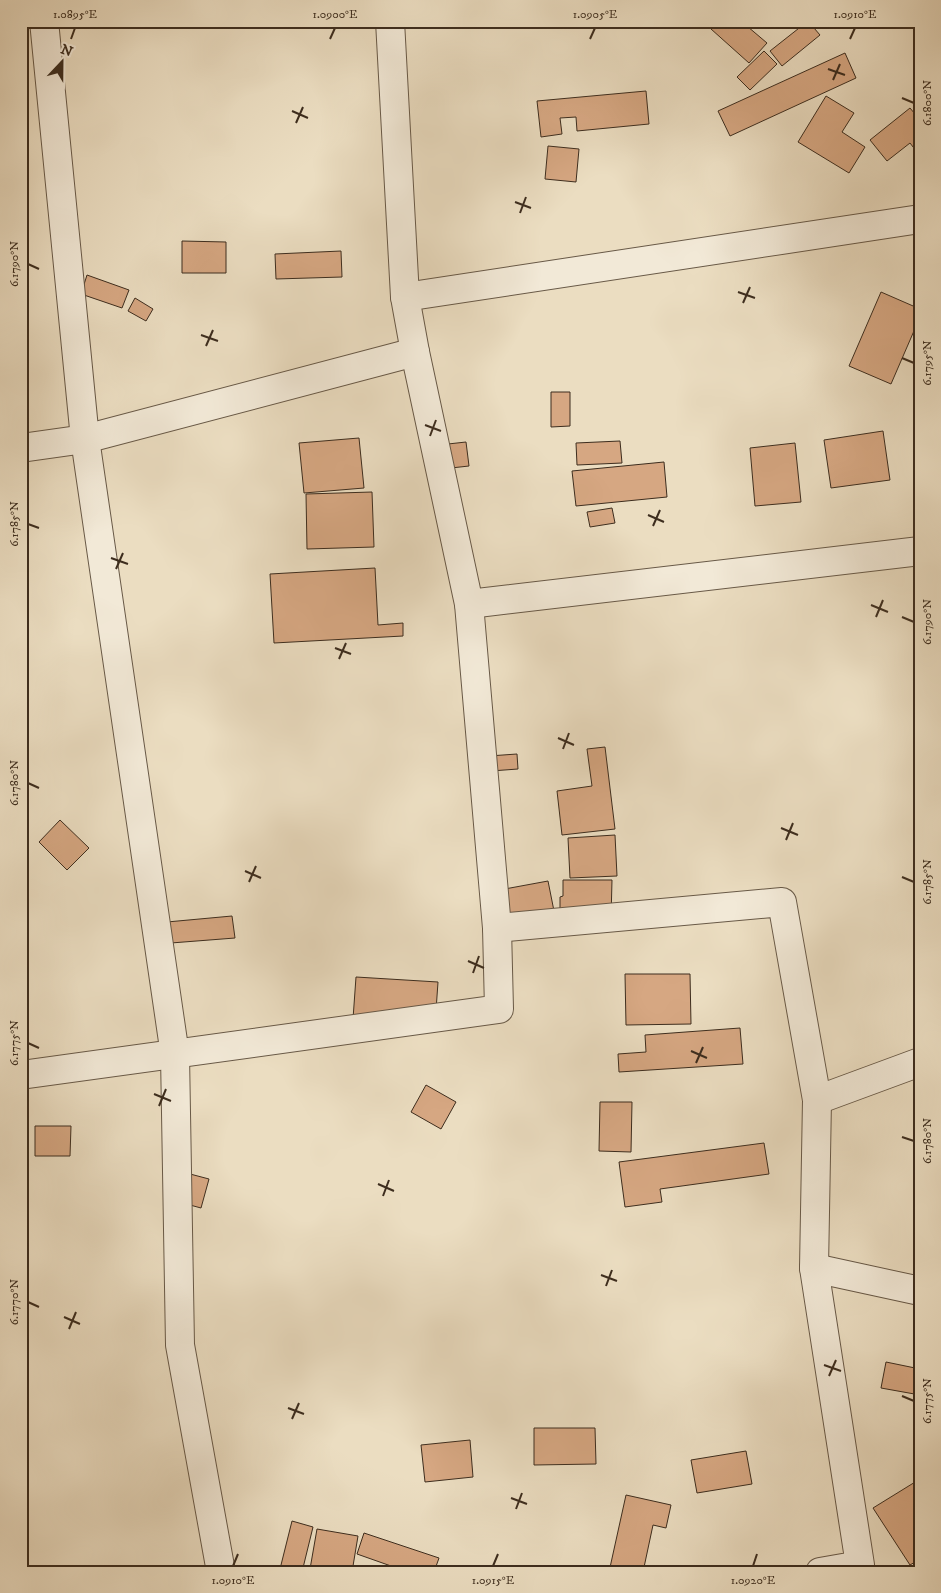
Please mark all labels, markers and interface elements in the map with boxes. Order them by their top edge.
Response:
text: 1.0895°E [53,7,98,22]
text: 1.0900°E [313,7,358,22]
text: 1.0905°E [573,7,618,22]
text: 1.0910°E [834,7,877,22]
north arrow [38,38,88,88]
text: N [58,40,76,62]
text: 6.1800°N [920,80,935,126]
text: 6.1790°N [7,241,22,287]
text: 6.1795°N [920,340,935,386]
text: 6.1785°N [7,501,22,547]
text: 6.1790°N [920,599,935,645]
text: 6.1780°N [7,760,22,806]
text: 6.1785°N [920,859,935,905]
text: 6.1775°N [7,1020,22,1066]
text: 6.1780°N [920,1118,935,1164]
text: 6.1770°N [7,1279,22,1325]
text: 6.1775°N [920,1378,935,1424]
text: 1.0910°E [212,1573,255,1588]
text: 1.0915°E [472,1573,515,1588]
text: 1.0920°E [731,1573,776,1588]

